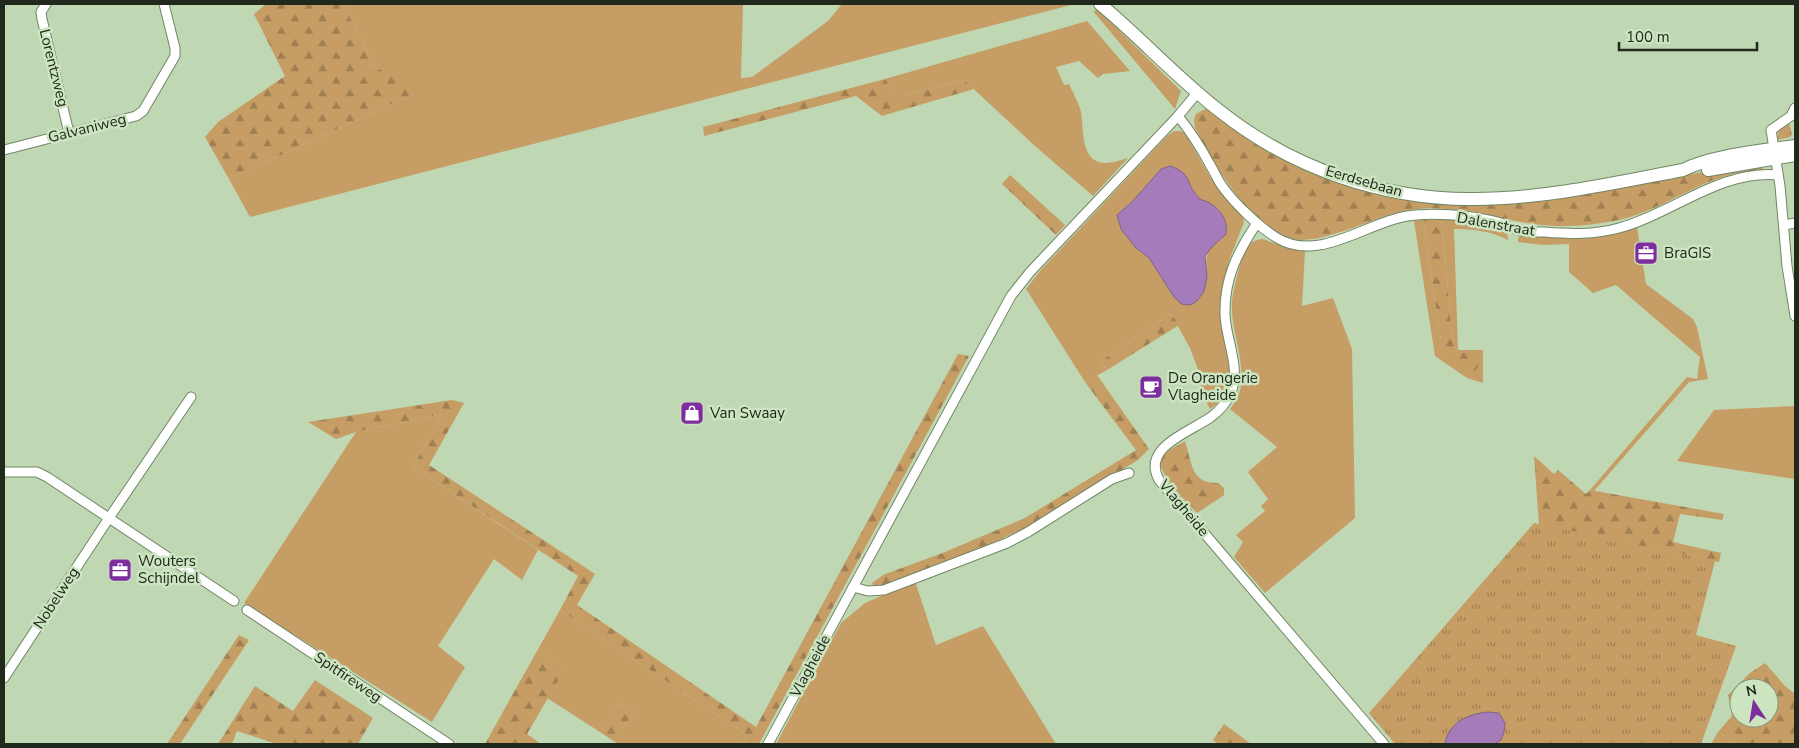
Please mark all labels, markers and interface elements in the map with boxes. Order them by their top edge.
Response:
scale bar [1619,20,1756,52]
street label: Lorentzweg [35,27,73,109]
text: 100 m [1626,27,1670,47]
street label: Galvaniweg [46,109,128,147]
street label: Eerdsebaan [1323,160,1405,202]
street label: Dalenstraat [1455,207,1537,241]
office icon: BraGIS [1633,240,1659,266]
place label: BraGIS [1664,243,1711,263]
place label: De Orangerie Vlagheide [1167,368,1258,405]
cafe icon: De Orangerie Vlagheide [1138,374,1164,400]
shop icon: Van Swaay [679,400,705,426]
place label: Van Swaay [709,403,785,423]
street label: Vlagheide [1154,475,1214,541]
place label: Wouters Schijndel [138,551,200,588]
office icon: Wouters Schijndel [107,557,133,583]
street label: Nobelweg [29,563,83,633]
street label: Vlagheide [785,631,835,702]
street label: Spitfireweg [310,647,386,707]
north arrow [1729,678,1779,728]
text: N [1744,680,1759,701]

